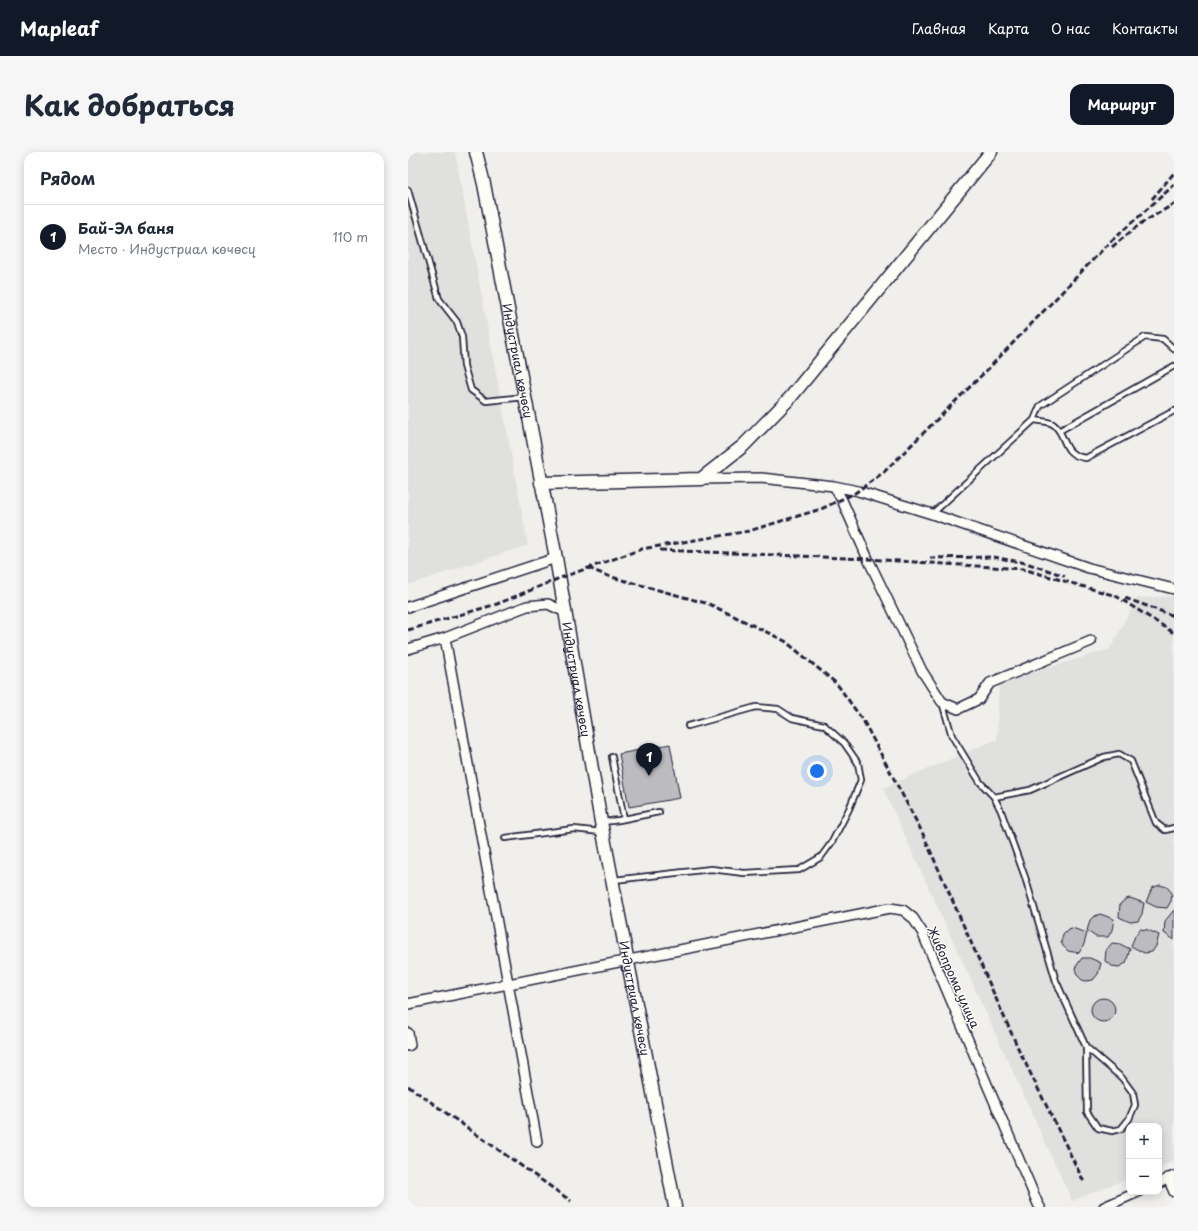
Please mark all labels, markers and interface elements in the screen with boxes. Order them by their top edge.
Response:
text: Mapleaf [20,14,98,42]
text: Главная [912,18,966,39]
text: Карта [988,18,1029,39]
text: О нас [1051,18,1090,39]
text: Контакты [1112,18,1178,39]
text: Как добраться [24,83,235,126]
button: Маршрут [1070,84,1174,125]
text: Рядом [40,165,95,191]
text: Бай-Эл баня [78,216,174,239]
text: 1 [50,227,56,246]
text: 110 m [333,227,368,246]
text: Место · Индустриал көчөсү [78,239,255,258]
street label: Индустриал көчөсү [498,302,538,420]
street label: Индустриал көчөсү [558,620,595,738]
pin: 1 [636,743,662,776]
your location [807,761,827,781]
street label: Живопрома улица [923,923,985,1031]
street label: Индустриал көчөсү [615,939,655,1057]
map controls [1126,1123,1162,1195]
button: + [1126,1123,1162,1159]
button: − [1126,1159,1162,1195]

